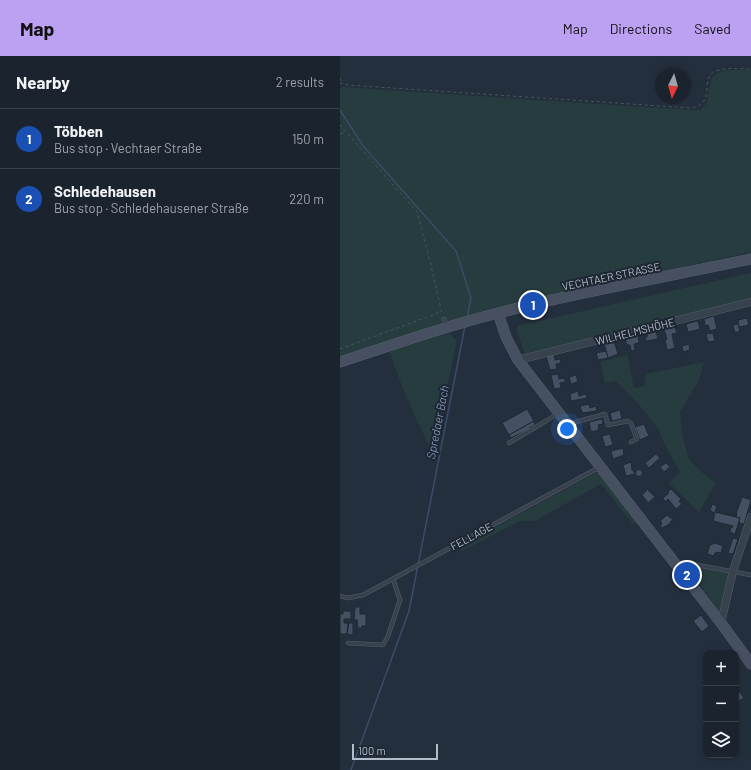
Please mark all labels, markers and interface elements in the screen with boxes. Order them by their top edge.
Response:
text: Map [20,17,54,40]
text: Map [563,20,588,37]
text: Directions [610,20,672,37]
text: Saved [694,20,731,37]
north arrow [655,68,691,104]
text: Nearby [16,72,70,92]
text: 2 results [276,74,324,90]
text: Többen [54,122,103,140]
text: 1 [27,131,31,147]
text: 150 m [292,131,324,147]
text: Bus stop · Vechtaer Straße [54,140,202,156]
text: Schledehausen [54,182,156,200]
text: 2 [25,191,33,207]
text: 220 m [289,191,324,207]
text: Bus stop · Schledehausener Straße [54,200,249,216]
street label: VECHTAER STRASSE [561,259,662,293]
pin: 1 [520,290,546,320]
street label: WILHELMSHÖHE [594,314,676,347]
water label: Spredaer Bach [423,384,451,460]
your location [557,419,577,439]
street label: FELLAGE [448,519,495,552]
pin: 2 [674,560,700,590]
map controls [703,650,739,758]
button: + [703,650,739,686]
button: − [703,686,739,722]
button: layers [703,722,739,758]
scale bar [352,742,438,761]
text: 100 m [358,744,386,757]

